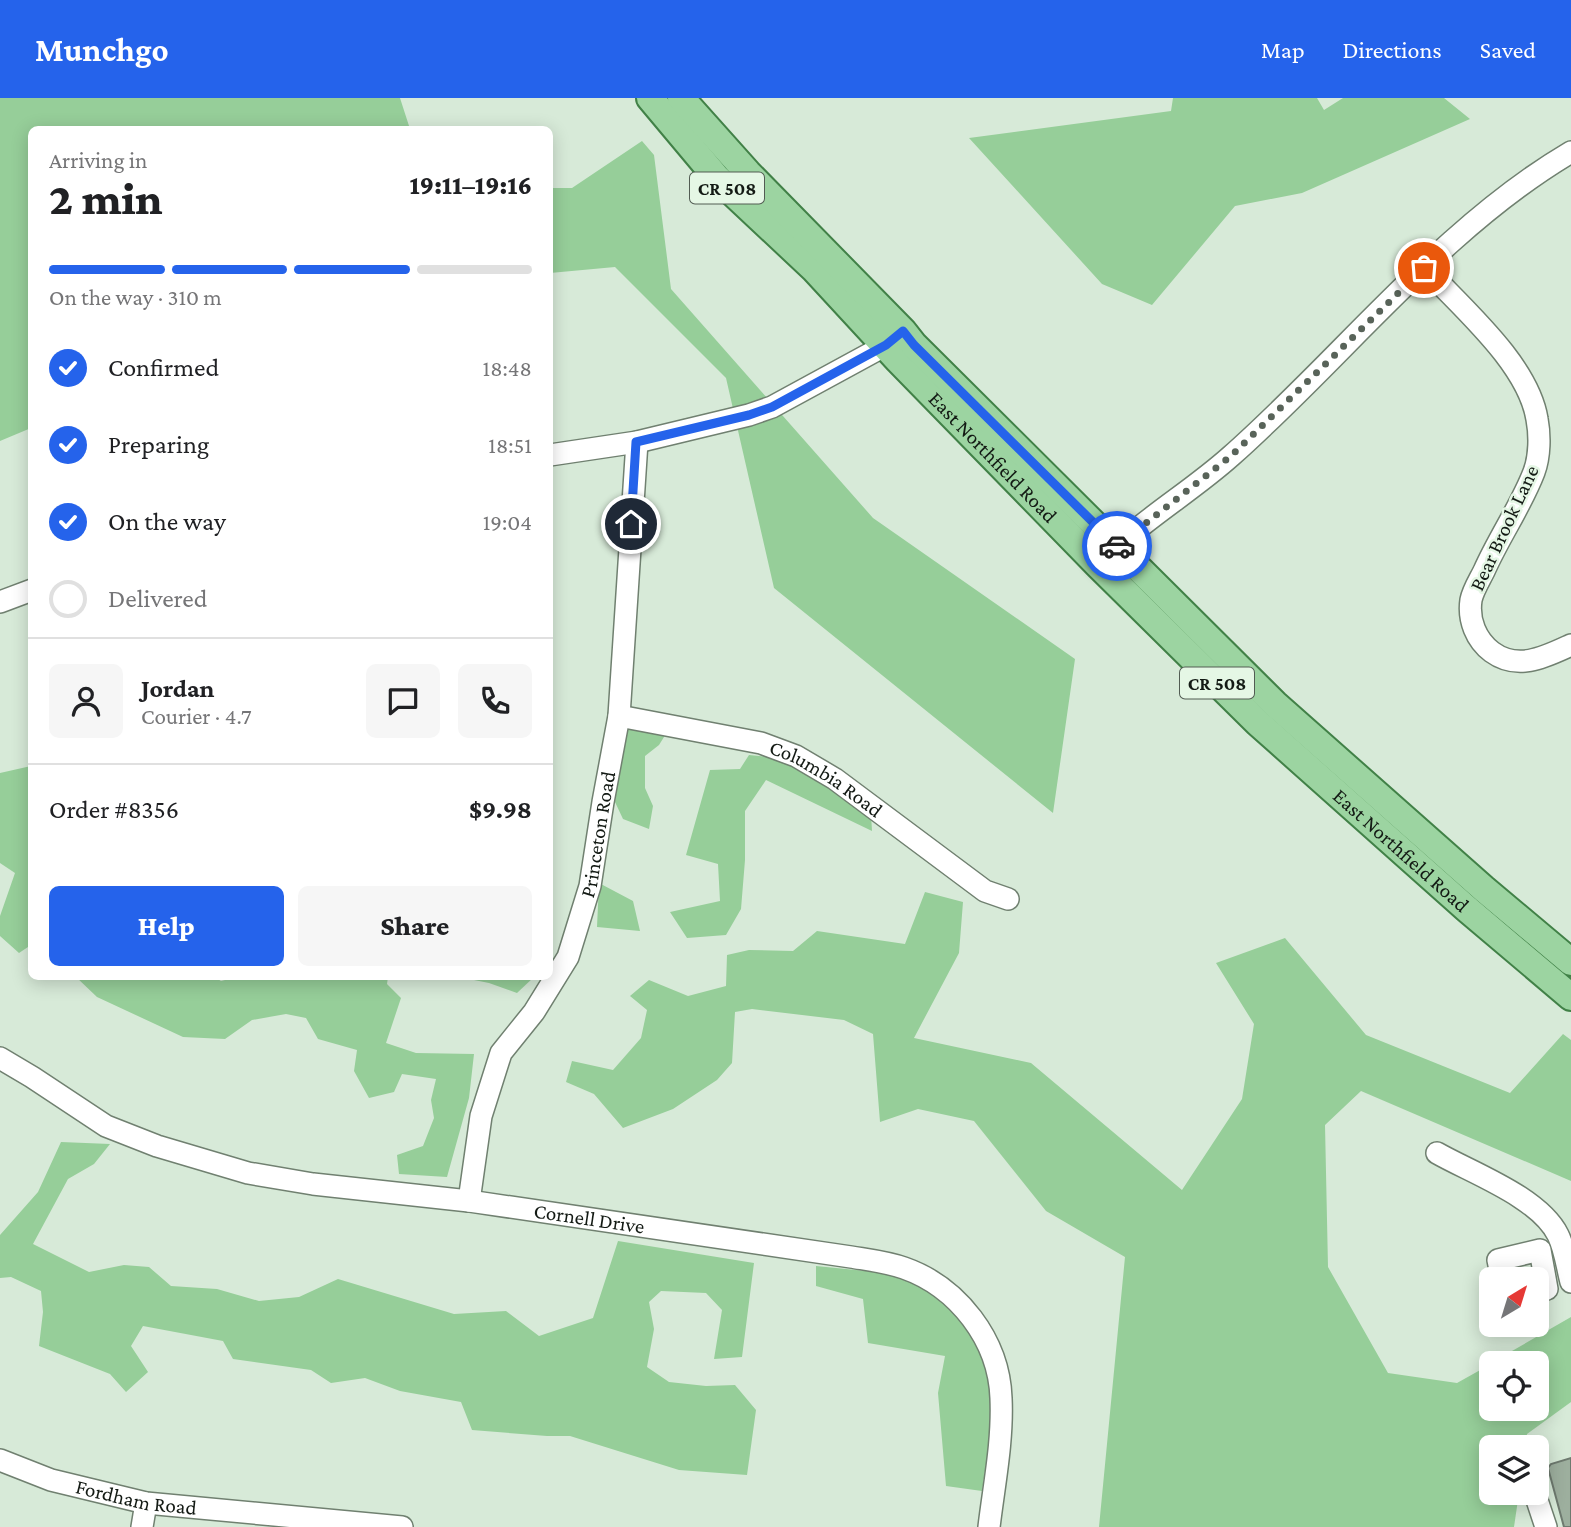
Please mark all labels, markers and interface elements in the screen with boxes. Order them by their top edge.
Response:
text: Munchgo [35,31,169,68]
text: Map [1261,36,1305,63]
text: Directions [1343,36,1442,63]
text: Saved [1480,36,1536,63]
text: Arriving in [49,147,147,173]
text: 19:11–19:16 [409,171,532,200]
road number: CR 508 [690,172,764,204]
text: 2 min [49,173,163,224]
pin [1394,238,1454,298]
icon: bag [1405,249,1443,287]
text: On the way · 310 m [49,284,222,310]
icon: check [49,349,87,387]
text: Confirmed [108,353,219,382]
text: 18:48 [483,355,532,381]
street label: East Northfield Road [924,387,1062,528]
icon: check [49,426,87,464]
text: Preparing [108,430,209,459]
text: 18:51 [488,432,532,458]
street label: Bear Brook Lane [1464,461,1544,595]
pin [601,494,661,554]
icon: check [49,503,87,541]
icon: home [612,505,650,543]
text: On the way [108,507,226,536]
text: 19:04 [483,509,532,535]
courier [1082,511,1152,581]
icon: car [1098,527,1136,565]
text: Delivered [108,584,207,613]
button: person [49,664,123,738]
button: chat [366,664,440,738]
button: phone [458,664,532,738]
road number: CR 508 [1180,668,1254,698]
text: Jordan [141,674,215,703]
text: Courier · 4.7 [141,703,252,729]
street label: Columbia Road [766,735,887,822]
street label: Princeton Road [575,769,621,900]
street label: East Northfield Road [1328,784,1474,917]
text: Order #8356 [49,795,179,824]
text: $9.98 [469,795,532,824]
button: Help [49,886,284,966]
button: Share [298,886,532,966]
street label: Cornell Drive [532,1199,646,1239]
north arrow [1479,1267,1549,1337]
map controls [1479,1267,1549,1505]
button: locate [1479,1351,1549,1421]
button: layers [1479,1435,1549,1505]
street label: Fordham Road [73,1474,198,1520]

